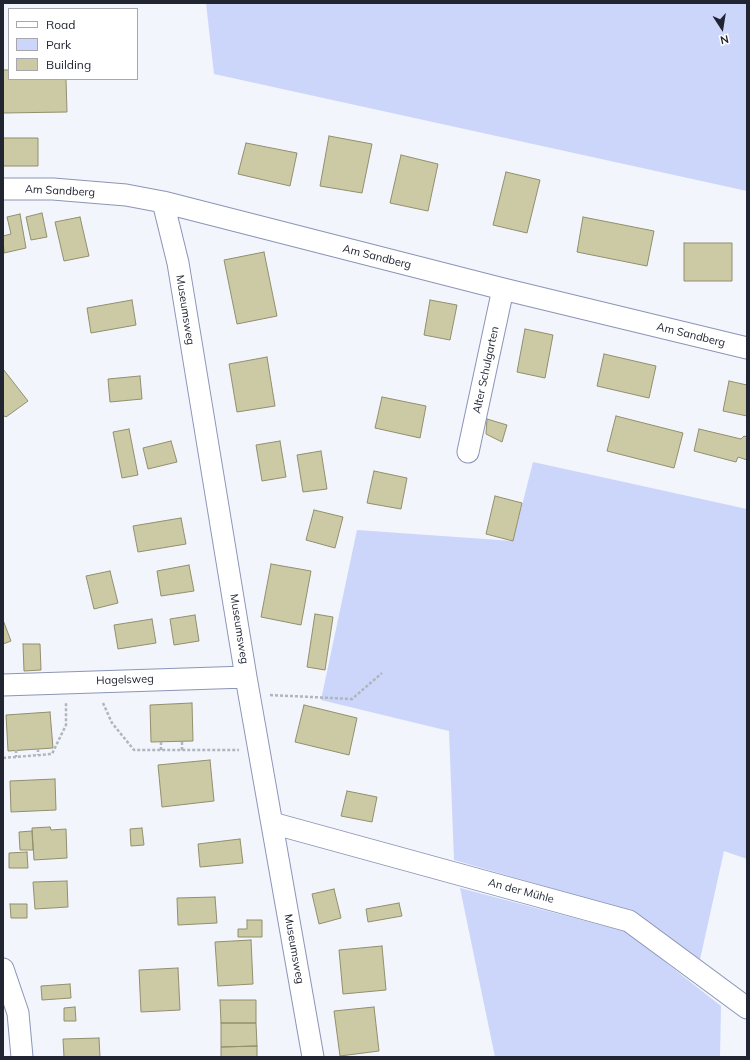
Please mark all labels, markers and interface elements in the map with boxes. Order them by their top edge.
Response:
legend [8,8,138,80]
north arrow [702,8,742,48]
text: Road [46,17,75,32]
text: N [719,32,730,47]
text: Park [46,37,71,52]
text: Building [46,57,91,72]
street label: Am Sandberg [25,183,95,199]
street label: Am Sandberg [341,242,413,272]
street label: Museumsweg [173,274,197,346]
street label: Am Sandberg [655,320,727,350]
street label: Alter Schulgarten [470,325,502,415]
street label: Museumsweg [227,593,251,665]
street label: Hagelsweg [96,672,154,688]
street label: An der Mühle [487,876,555,906]
street label: Museumsweg [281,913,307,985]

